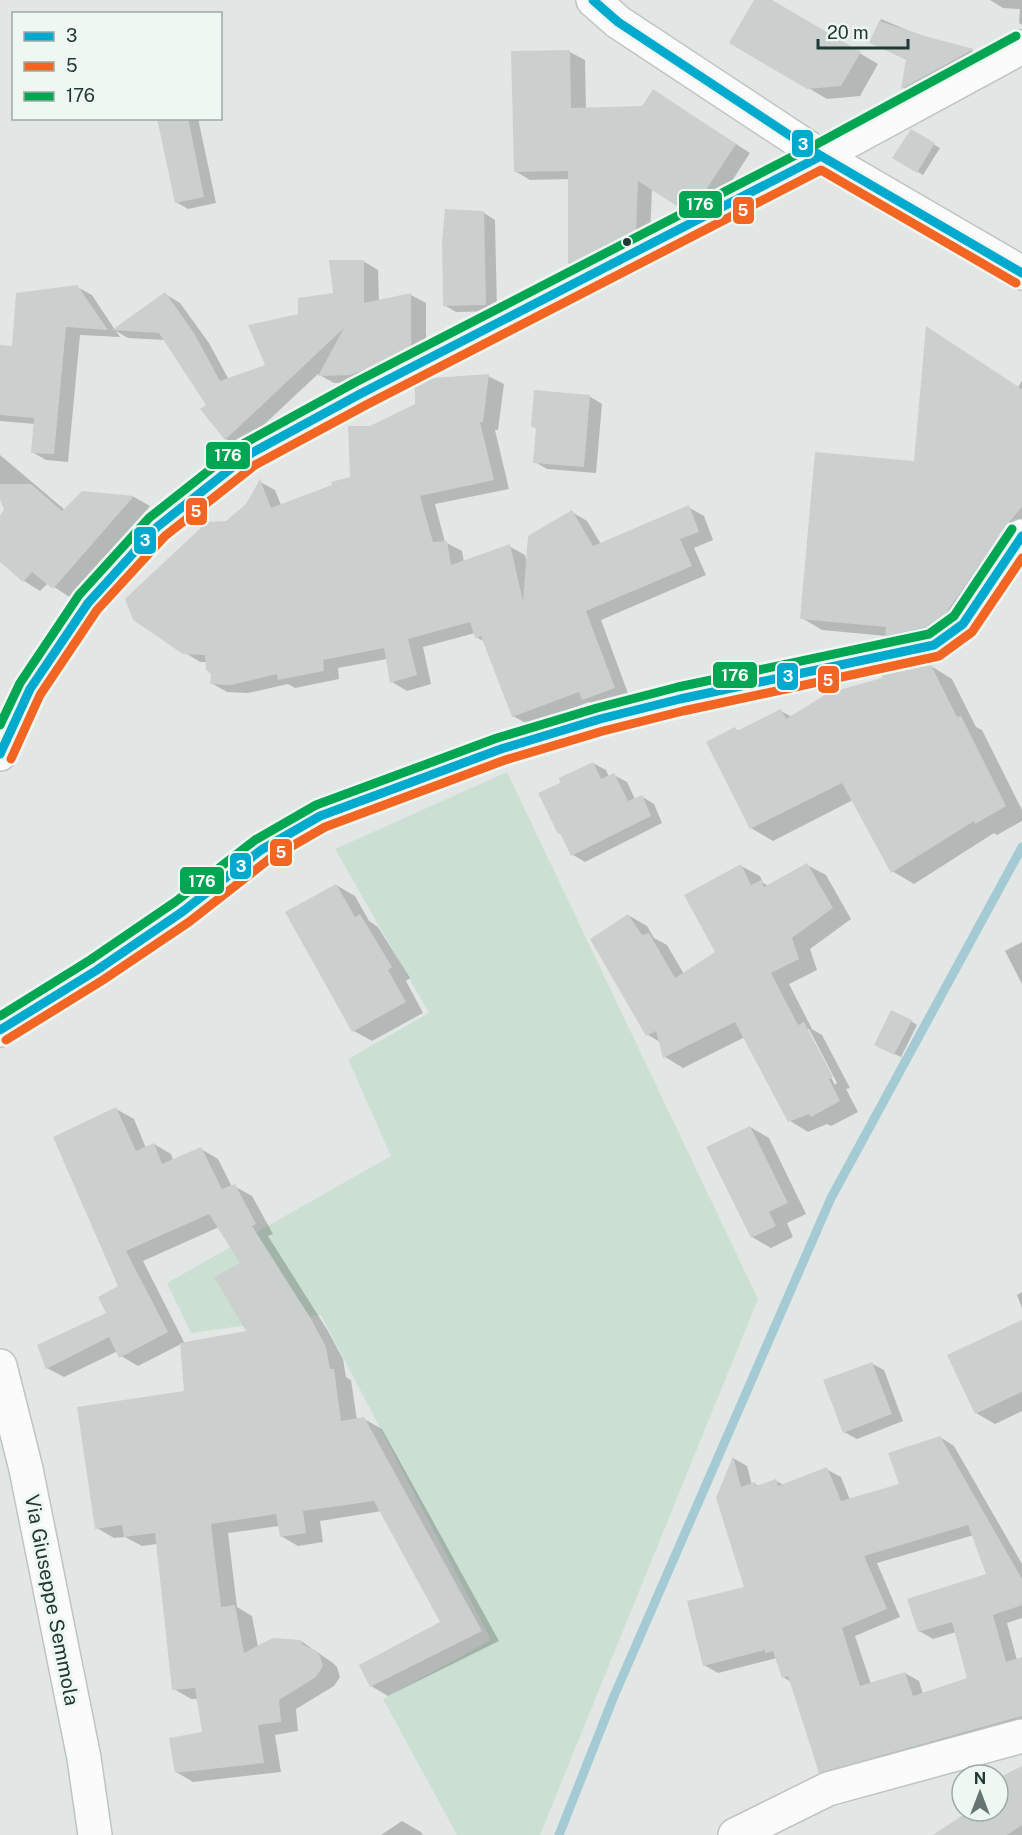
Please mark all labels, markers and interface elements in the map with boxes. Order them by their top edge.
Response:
legend [12,12,222,120]
scale bar [818,12,908,50]
text: 20 m [827,22,869,43]
text: 3 [66,25,77,46]
text: 5 [66,55,78,76]
text: 176 [66,85,95,106]
line badge: 3 [791,129,814,158]
text: 3 [798,135,808,154]
line badge: 176 [678,190,723,219]
text: 176 [686,195,714,214]
line badge: 5 [732,196,755,225]
text: 5 [738,201,749,220]
unlabelled marker [621,236,633,248]
line badge: 176 [205,441,251,470]
text: 176 [214,446,242,465]
line badge: 5 [185,497,208,526]
text: 5 [191,502,202,521]
line badge: 3 [133,526,157,555]
text: 3 [140,531,150,550]
line badge: 176 [712,661,758,689]
line badge: 3 [776,662,799,691]
line badge: 5 [817,665,840,694]
text: 176 [721,666,749,685]
text: 3 [783,667,793,686]
text: 5 [823,671,834,690]
line badge: 5 [269,838,293,867]
text: 5 [276,843,287,862]
line badge: 3 [229,852,252,880]
text: 3 [236,857,246,876]
line badge: 176 [179,866,225,895]
text: 176 [188,872,216,891]
street label: Via Giuseppe Semmola [20,1492,84,1708]
north arrow [950,1763,1010,1823]
text: N [974,1769,986,1788]

